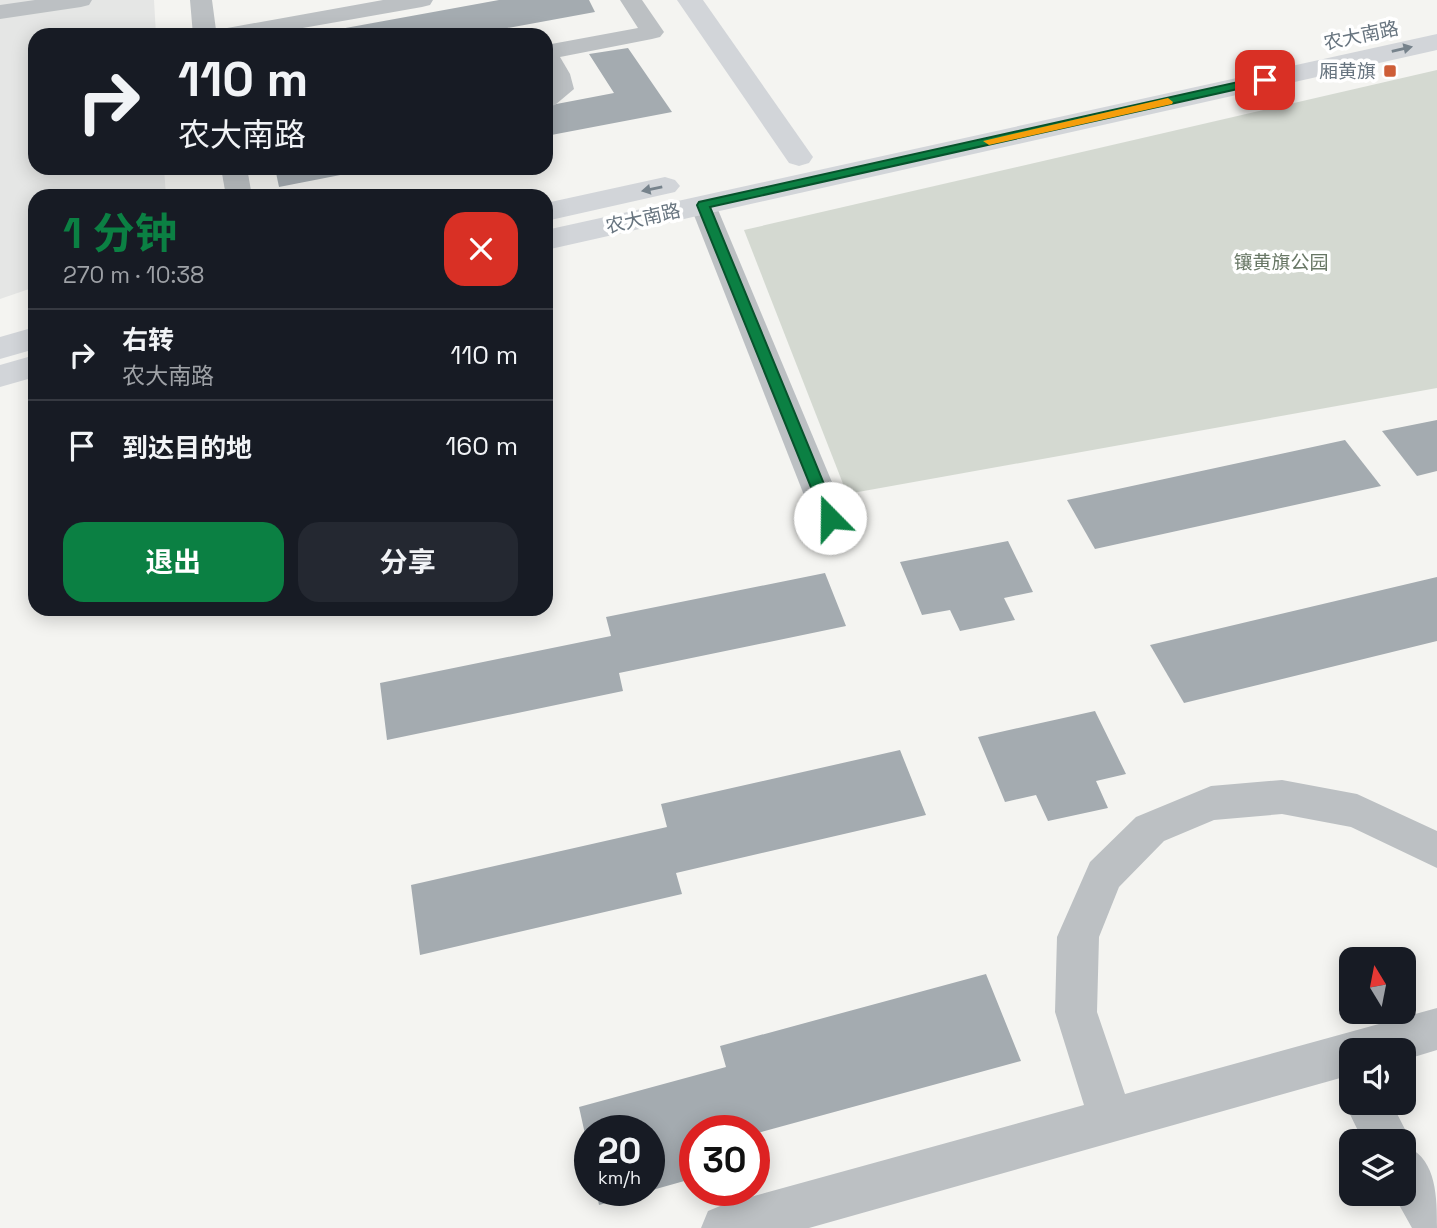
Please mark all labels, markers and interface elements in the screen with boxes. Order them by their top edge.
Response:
street label: 农大南路 [1321,15,1401,56]
one-way arrow [1391,44,1413,55]
text: 110 m [178,48,308,110]
pin [1235,50,1295,110]
icon: right [63,56,154,147]
place label: 厢黄旗 [1319,59,1376,84]
icon: arrive [1246,61,1284,99]
marker: 厢黄旗 [1382,63,1398,79]
text: 农大南路 [178,115,306,155]
one-way arrow [641,184,663,195]
street label: 农大南路 [603,198,683,239]
text: 1 分钟 [63,207,177,260]
button: close [444,212,518,286]
park label: 镶黄旗公园 [1233,250,1329,275]
text: 270 m · 10:38 [63,260,204,290]
text: 右转 [122,323,174,357]
icon: right [63,336,101,374]
text: 110 m [451,338,518,372]
text: 农大南路 [122,361,214,391]
icon: arrive [63,427,101,465]
text: 160 m [446,429,518,463]
text: 到达目的地 [122,431,252,465]
position arrow [793,481,867,555]
button: 退出 [63,522,284,602]
button: 分享 [298,522,518,602]
north arrow [1339,947,1416,1024]
map controls [1339,947,1416,1206]
button: sound [1339,1038,1416,1115]
speed limit sign: 30 [679,1115,770,1206]
text: 20 [598,1129,641,1173]
button: layers [1339,1129,1416,1206]
text: km/h [598,1166,641,1189]

